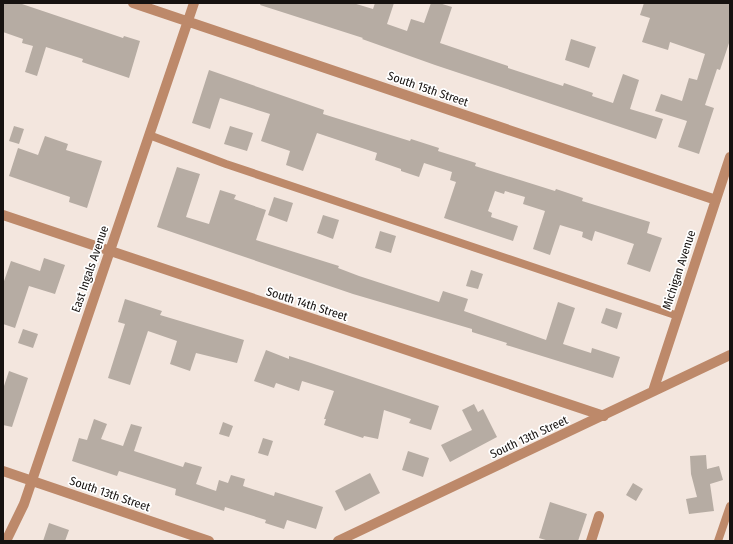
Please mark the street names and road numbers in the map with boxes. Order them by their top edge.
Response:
street label: South 15th Street [386,69,470,109]
street label: East Ingals Avenue [69,224,111,314]
street label: Michigan Avenue [660,229,698,311]
street label: South 14th Street [265,284,349,324]
street label: South 13th Street [488,413,570,461]
street label: South 13th Street [68,474,152,514]

